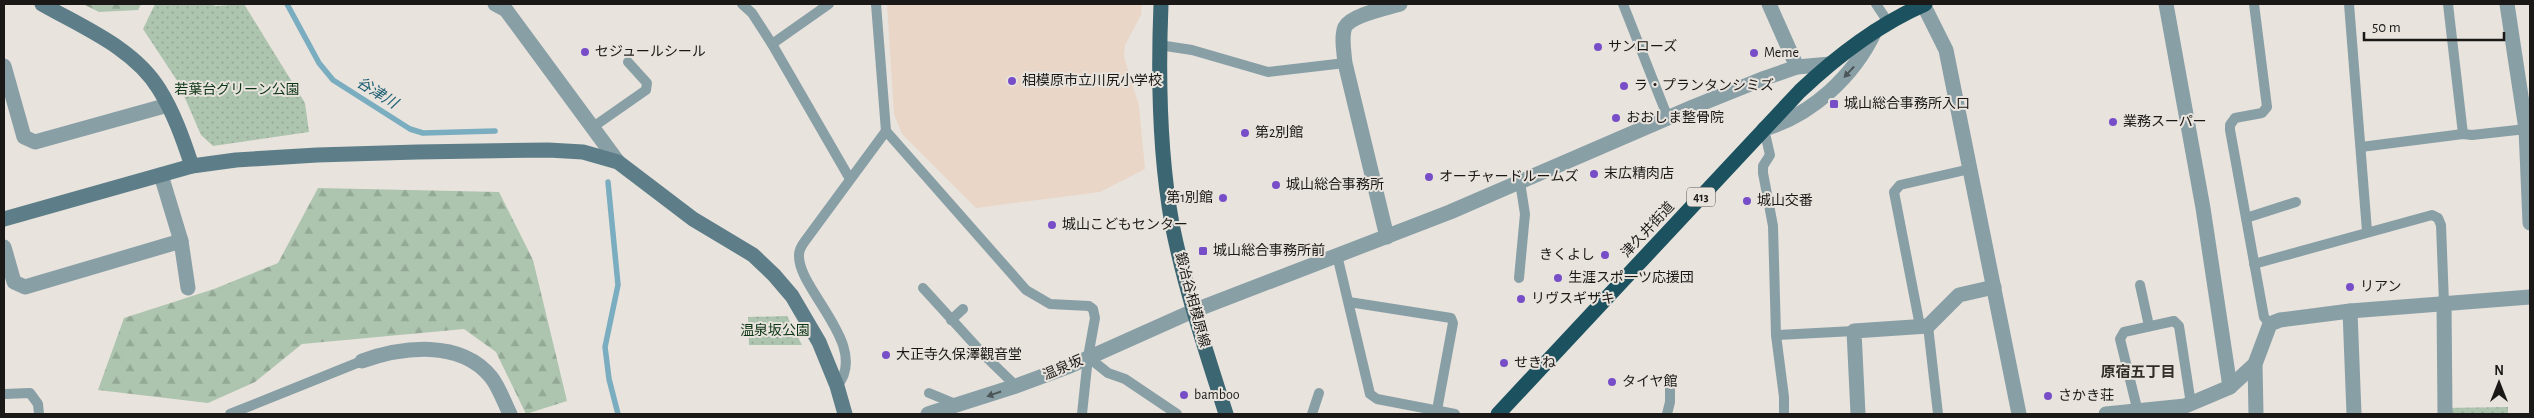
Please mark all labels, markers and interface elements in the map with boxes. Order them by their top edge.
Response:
scale bar [2364,10,2504,42]
text: 50 m [2372,20,2401,35]
place label: サンローズ [1608,38,1677,54]
marker: サンローズ [1592,41,1604,53]
place label: セジュールシール [595,44,706,59]
marker: セジュールシール [579,46,591,58]
place label: Meme [1764,46,1799,60]
marker: Meme [1748,47,1760,59]
one-way arrow [1843,66,1855,78]
place label: 相模原市立川尻小学校 [1022,73,1162,88]
water label: 谷津川 [354,74,402,112]
marker: 相模原市立川尻小学校 [1006,75,1018,87]
place label: ラ・プランタンシミズ [1634,77,1774,93]
marker: ラ・プランタンシミズ [1618,80,1630,92]
park label: 若葉台グリーン公園 [174,81,300,97]
place label: 城山総合事務所入口 [1844,96,1970,111]
marker: 城山総合事務所入口 [1828,98,1840,110]
place label: おおしま整骨院 [1626,110,1724,125]
marker: おおしま整骨院 [1610,112,1622,124]
place label: 業務スーパー [2123,114,2207,129]
marker: 業務スーパー [2107,116,2119,128]
place label: 第2別館 [1255,124,1303,140]
marker: 第2別館 [1239,127,1251,139]
place label: 末広精肉店 [1604,165,1674,181]
place label: オーチャードルームズ [1439,168,1578,184]
marker: 末広精肉店 [1588,168,1600,180]
marker: オーチャードルームズ [1423,171,1435,183]
place label: 城山総合事務所 [1286,177,1384,192]
marker: 城山総合事務所 [1270,179,1282,191]
road number: 413 [1687,188,1715,206]
place label: 第1別館 [1166,189,1213,205]
marker: 第1別館 [1217,192,1229,204]
place label: 城山交番 [1757,193,1813,208]
marker: 城山交番 [1741,195,1753,207]
street label: 津久井街道 [1618,198,1677,260]
place label: 城山こどもセンター [1062,217,1188,232]
marker: 城山こどもセンター [1046,219,1058,231]
place label: 城山総合事務所前 [1213,242,1325,258]
marker: 城山総合事務所前 [1197,245,1209,257]
place label: きくよし [1539,247,1595,262]
marker: きくよし [1599,249,1611,261]
street label: 鍛冶谷相模原線 [1173,251,1212,349]
place label: 生涯スポ一ツ応援団 [1568,270,1694,285]
marker: 生涯スポ一ツ応援団 [1552,272,1564,284]
place label: リアン [2360,280,2401,294]
marker: リアン [2344,281,2356,293]
place label: リヴスギザキ [1531,291,1615,306]
marker: リヴスギザキ [1515,293,1527,305]
park label: 温泉坂公園 [740,322,810,338]
place label: 大正寺久保澤觀音堂 [896,347,1022,362]
marker: 大正寺久保澤觀音堂 [880,349,892,361]
street label: 温泉坂 [1040,352,1085,383]
place label: せきね [1514,355,1556,370]
marker: せきね [1498,357,1510,369]
north arrow [2474,358,2524,408]
district label: 原宿五丁目 [2100,364,2176,380]
text: N [2494,364,2504,378]
place label: タイヤ館 [1622,374,1678,389]
marker: タイヤ館 [1606,376,1618,388]
place label: bamboo [1194,388,1240,402]
place label: さかき荘 [2058,388,2114,403]
marker: bamboo [1178,389,1190,401]
marker: さかき荘 [2042,390,2054,402]
one-way arrow [986,391,1001,398]

